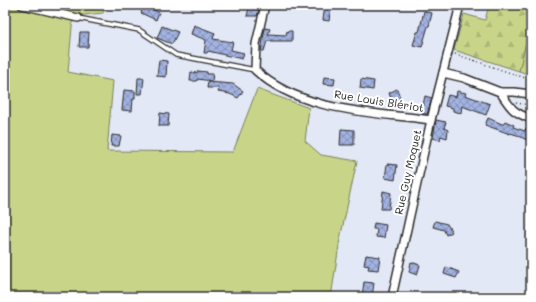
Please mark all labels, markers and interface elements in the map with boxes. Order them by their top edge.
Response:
street label: Rue Louis Blériot [333,86,425,115]
street label: Rue Guy Moquet [390,128,425,216]

